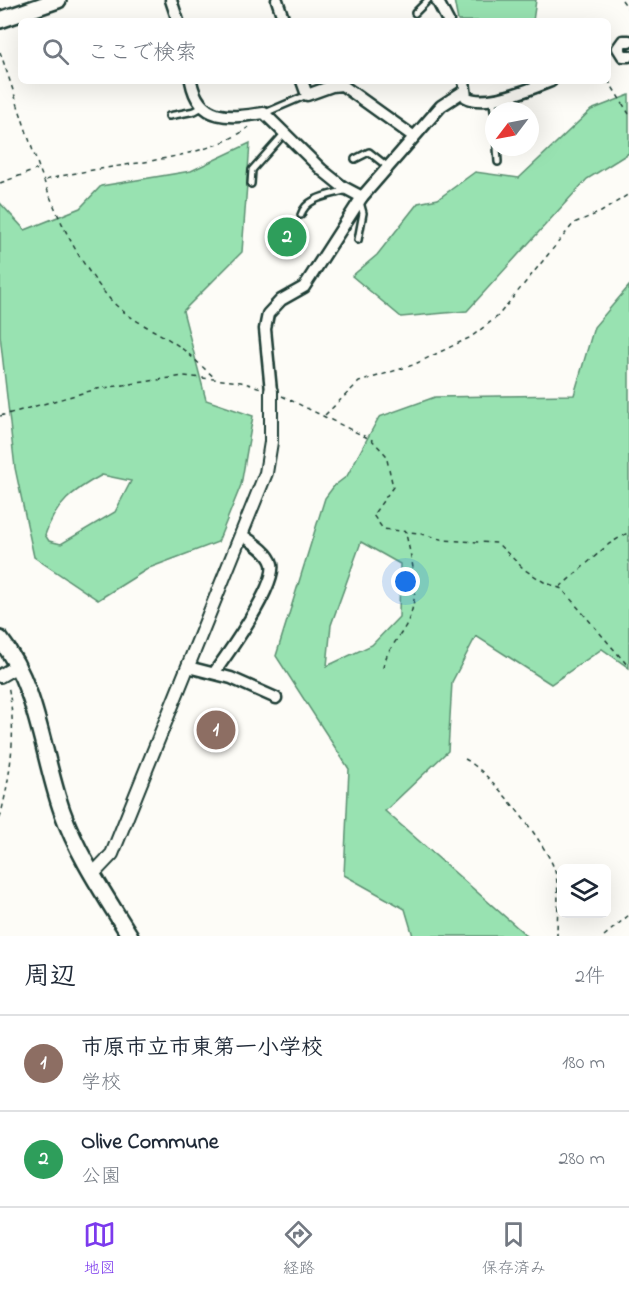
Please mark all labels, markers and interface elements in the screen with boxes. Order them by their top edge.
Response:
search box [18,18,611,84]
icon: search [39,35,72,68]
text: ここで検索 [87,38,197,70]
north arrow [485,102,539,156]
pin: 2 [268,214,306,260]
your location [391,567,420,596]
pin: 1 [196,708,236,752]
map controls [557,864,611,918]
button: layers [557,864,611,918]
text: 周辺 [24,959,76,997]
text: 2件 [575,963,605,992]
text: 市原市立市東第一小学校 [81,1033,323,1065]
text: 1 [40,1049,47,1078]
text: 180 m [562,1049,605,1078]
text: 学校 [81,1069,121,1098]
text: Olive Commune [81,1127,219,1159]
text: 2 [39,1145,48,1174]
text: 280 m [558,1145,605,1174]
text: 公園 [81,1163,121,1192]
tab: 地図 [83,1218,116,1281]
tab: 経路 [282,1218,315,1281]
tab: 保存済み [482,1218,546,1281]

